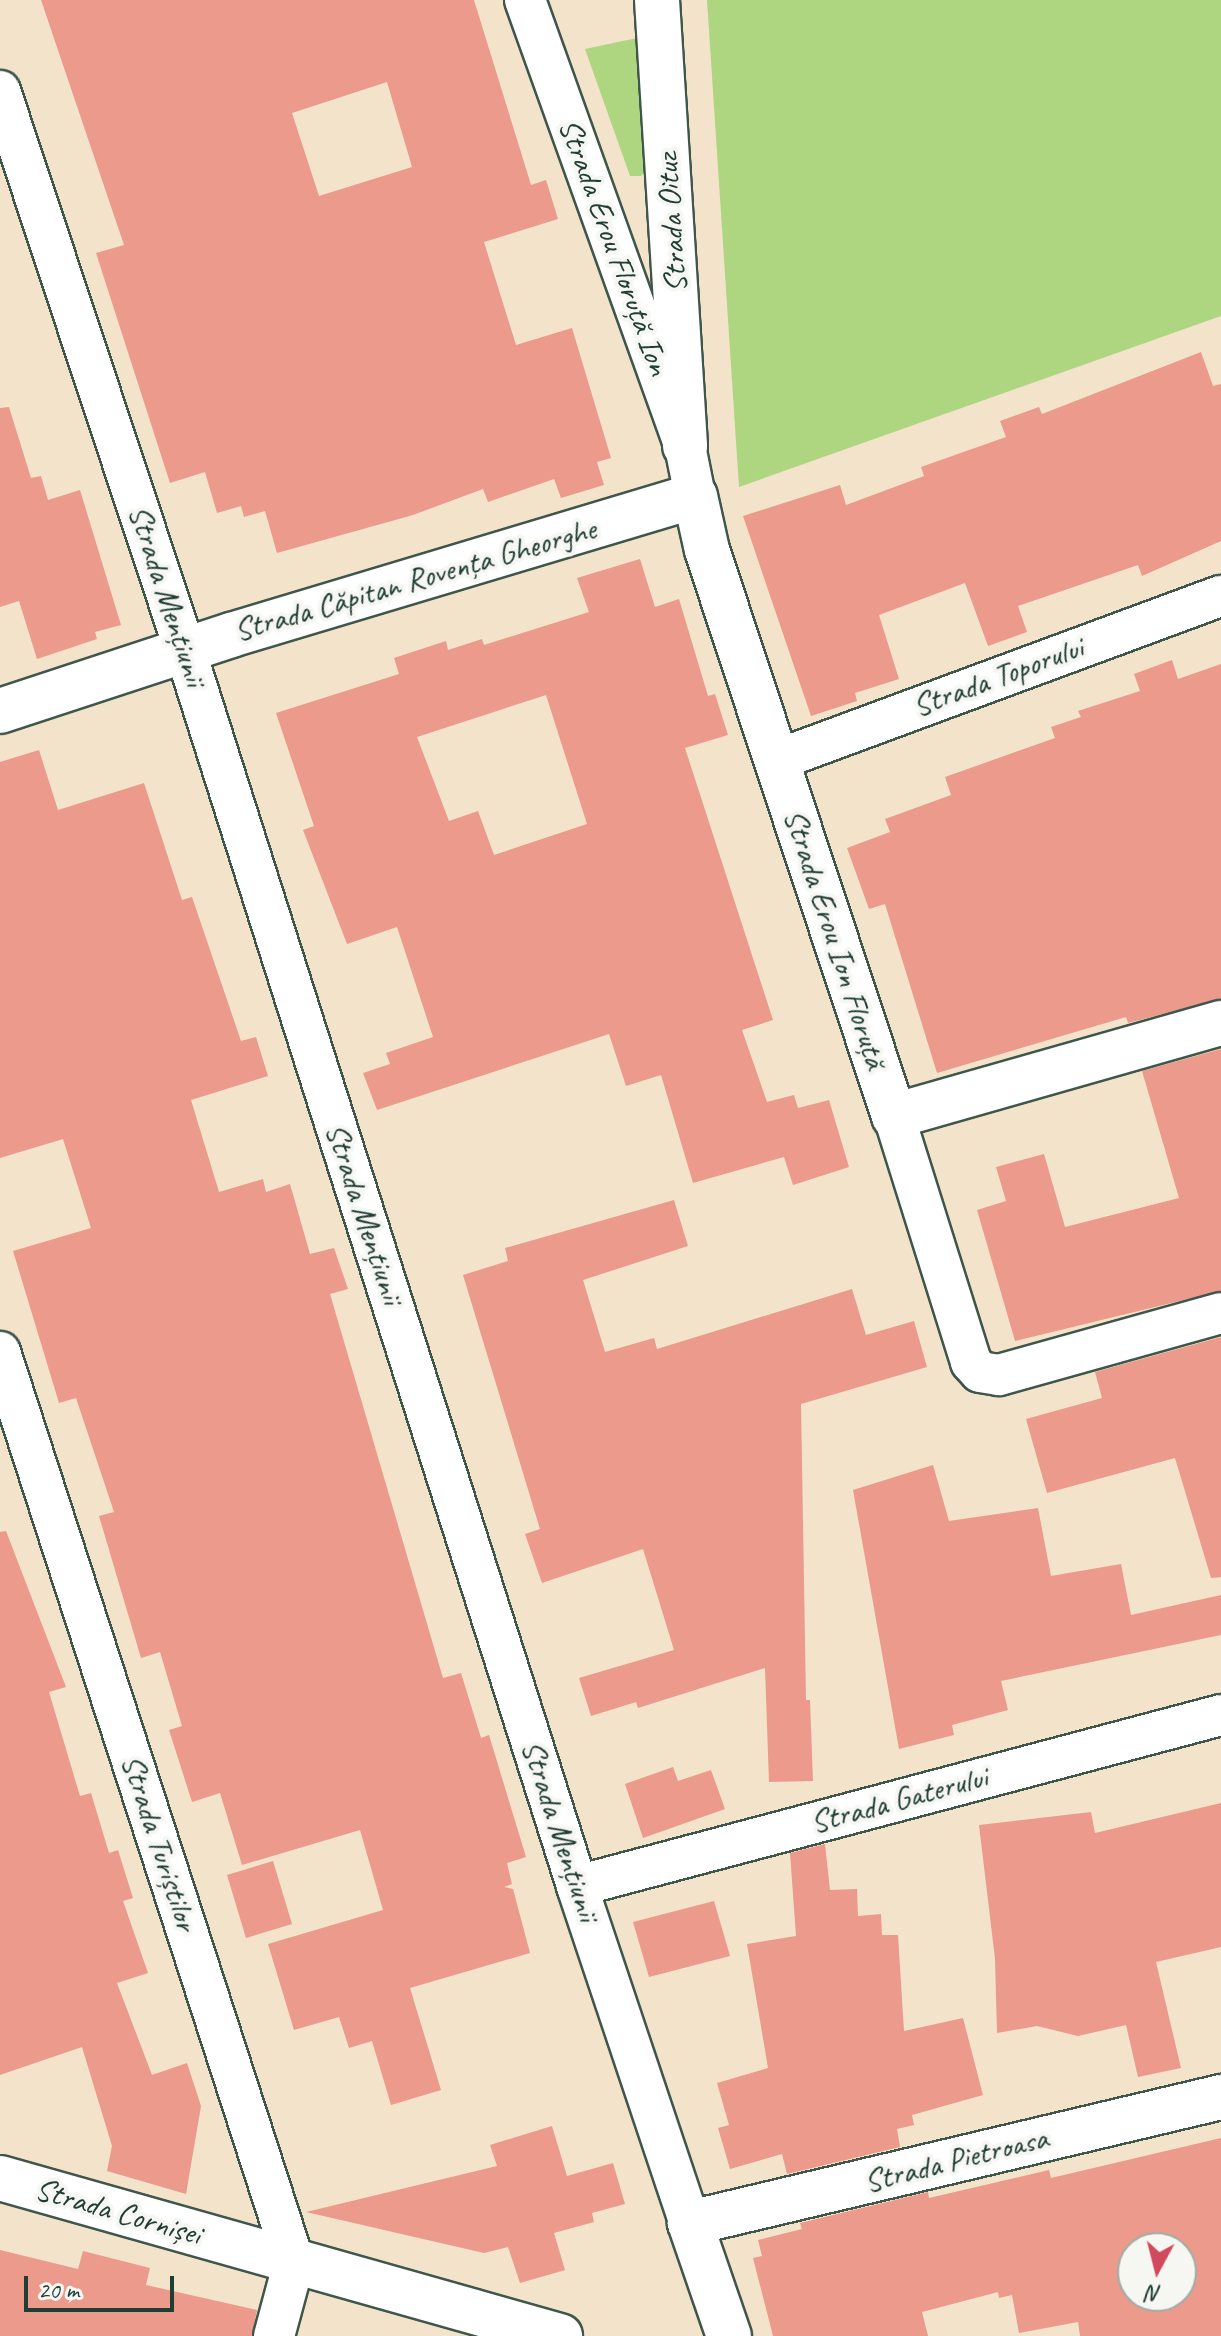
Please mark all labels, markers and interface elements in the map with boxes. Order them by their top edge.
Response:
street label: Strada Erou Floruță Ion [550,113,678,381]
street label: Strada Oituz [648,152,696,294]
street label: Strada Mențiunii [120,501,214,691]
street label: Strada Căpitan Rovența Gheorghe [230,510,600,650]
street label: Strada Toporului [908,628,1088,726]
street label: Strada Erou Ion Floruță [775,804,895,1074]
street label: Strada Mențiunii [317,1119,411,1309]
street label: Strada Mențiunii [513,1736,607,1926]
street label: Strada Turiștilor [113,1750,205,1936]
street label: Strada Gaterului [806,1758,992,1842]
street label: Strada Pietroasa [860,2119,1052,2201]
street label: Strada Cornișei [31,2170,205,2254]
north arrow [1117,2232,1197,2312]
scale bar [28,2260,178,2310]
text: 20 m [38,2275,79,2305]
text: N [1146,2279,1163,2309]

